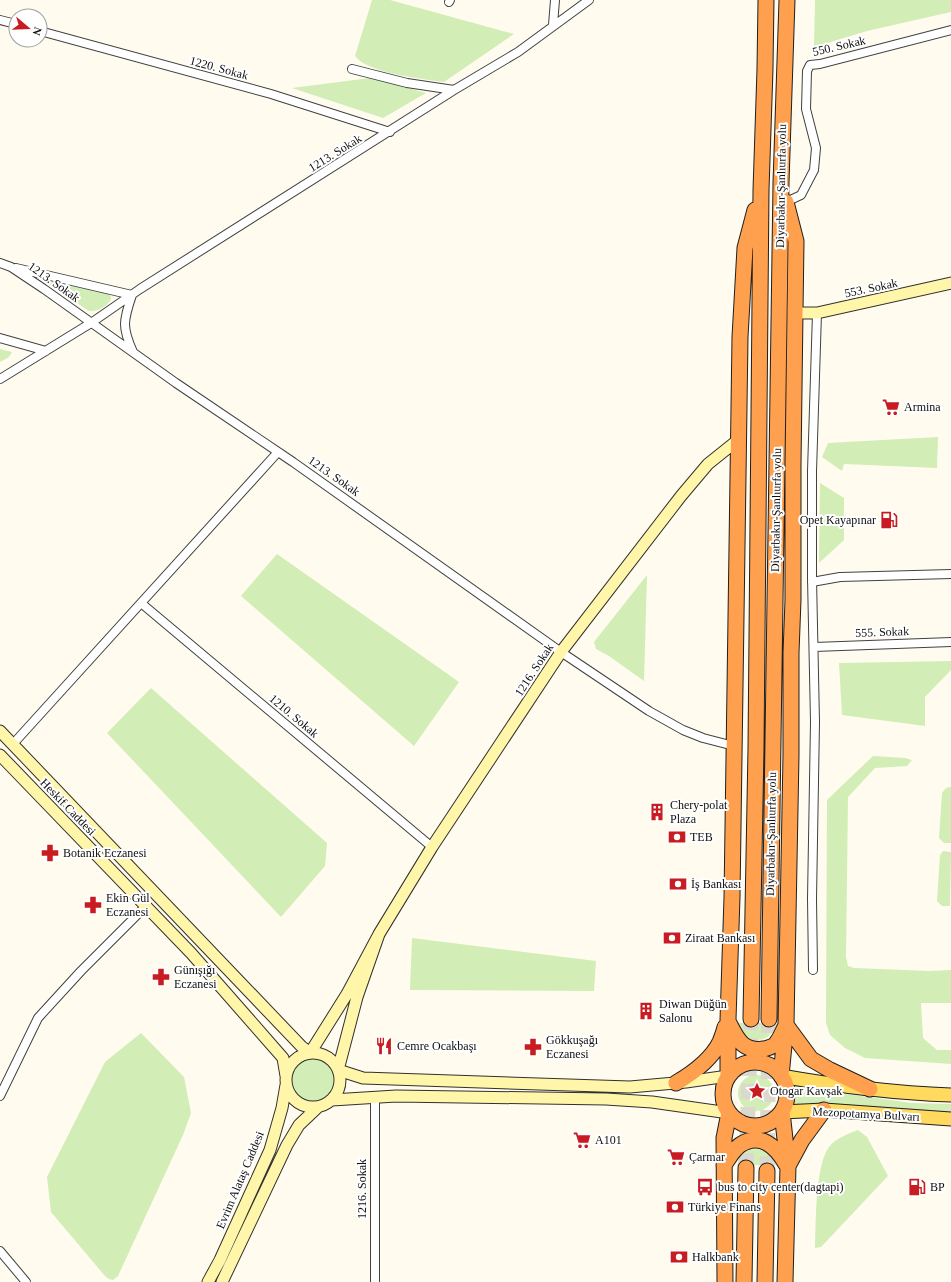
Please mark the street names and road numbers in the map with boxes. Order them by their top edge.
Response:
street label: 550. Sokak [811,33,867,59]
street label: 1220. Sokak [188,53,250,83]
street label: Diyarbakır-Şanlıurfa yolu [773,124,789,248]
street label: 1213. Sokak [306,131,364,175]
street label: 1213. Sokak [25,259,83,305]
street label: 553. Sokak [843,276,899,300]
street label: Diyarbakır-Şanlıurfa yolu [768,448,784,572]
street label: 1213. Sokak [305,453,363,499]
street label: 555. Sokak [855,624,909,640]
street label: 1216. Sokak [512,641,556,699]
street label: 1210. Sokak [267,691,321,741]
street label: Diyarbakır-Şanlıurfa yolu [763,772,779,896]
street label: Heskif Caddesi [37,776,99,839]
street label: Mezopotamya Bulvarı [812,1104,921,1124]
street label: Evrim Alataş Caddesi [213,1128,267,1231]
street label: 1216. Sokak [355,1159,369,1219]

